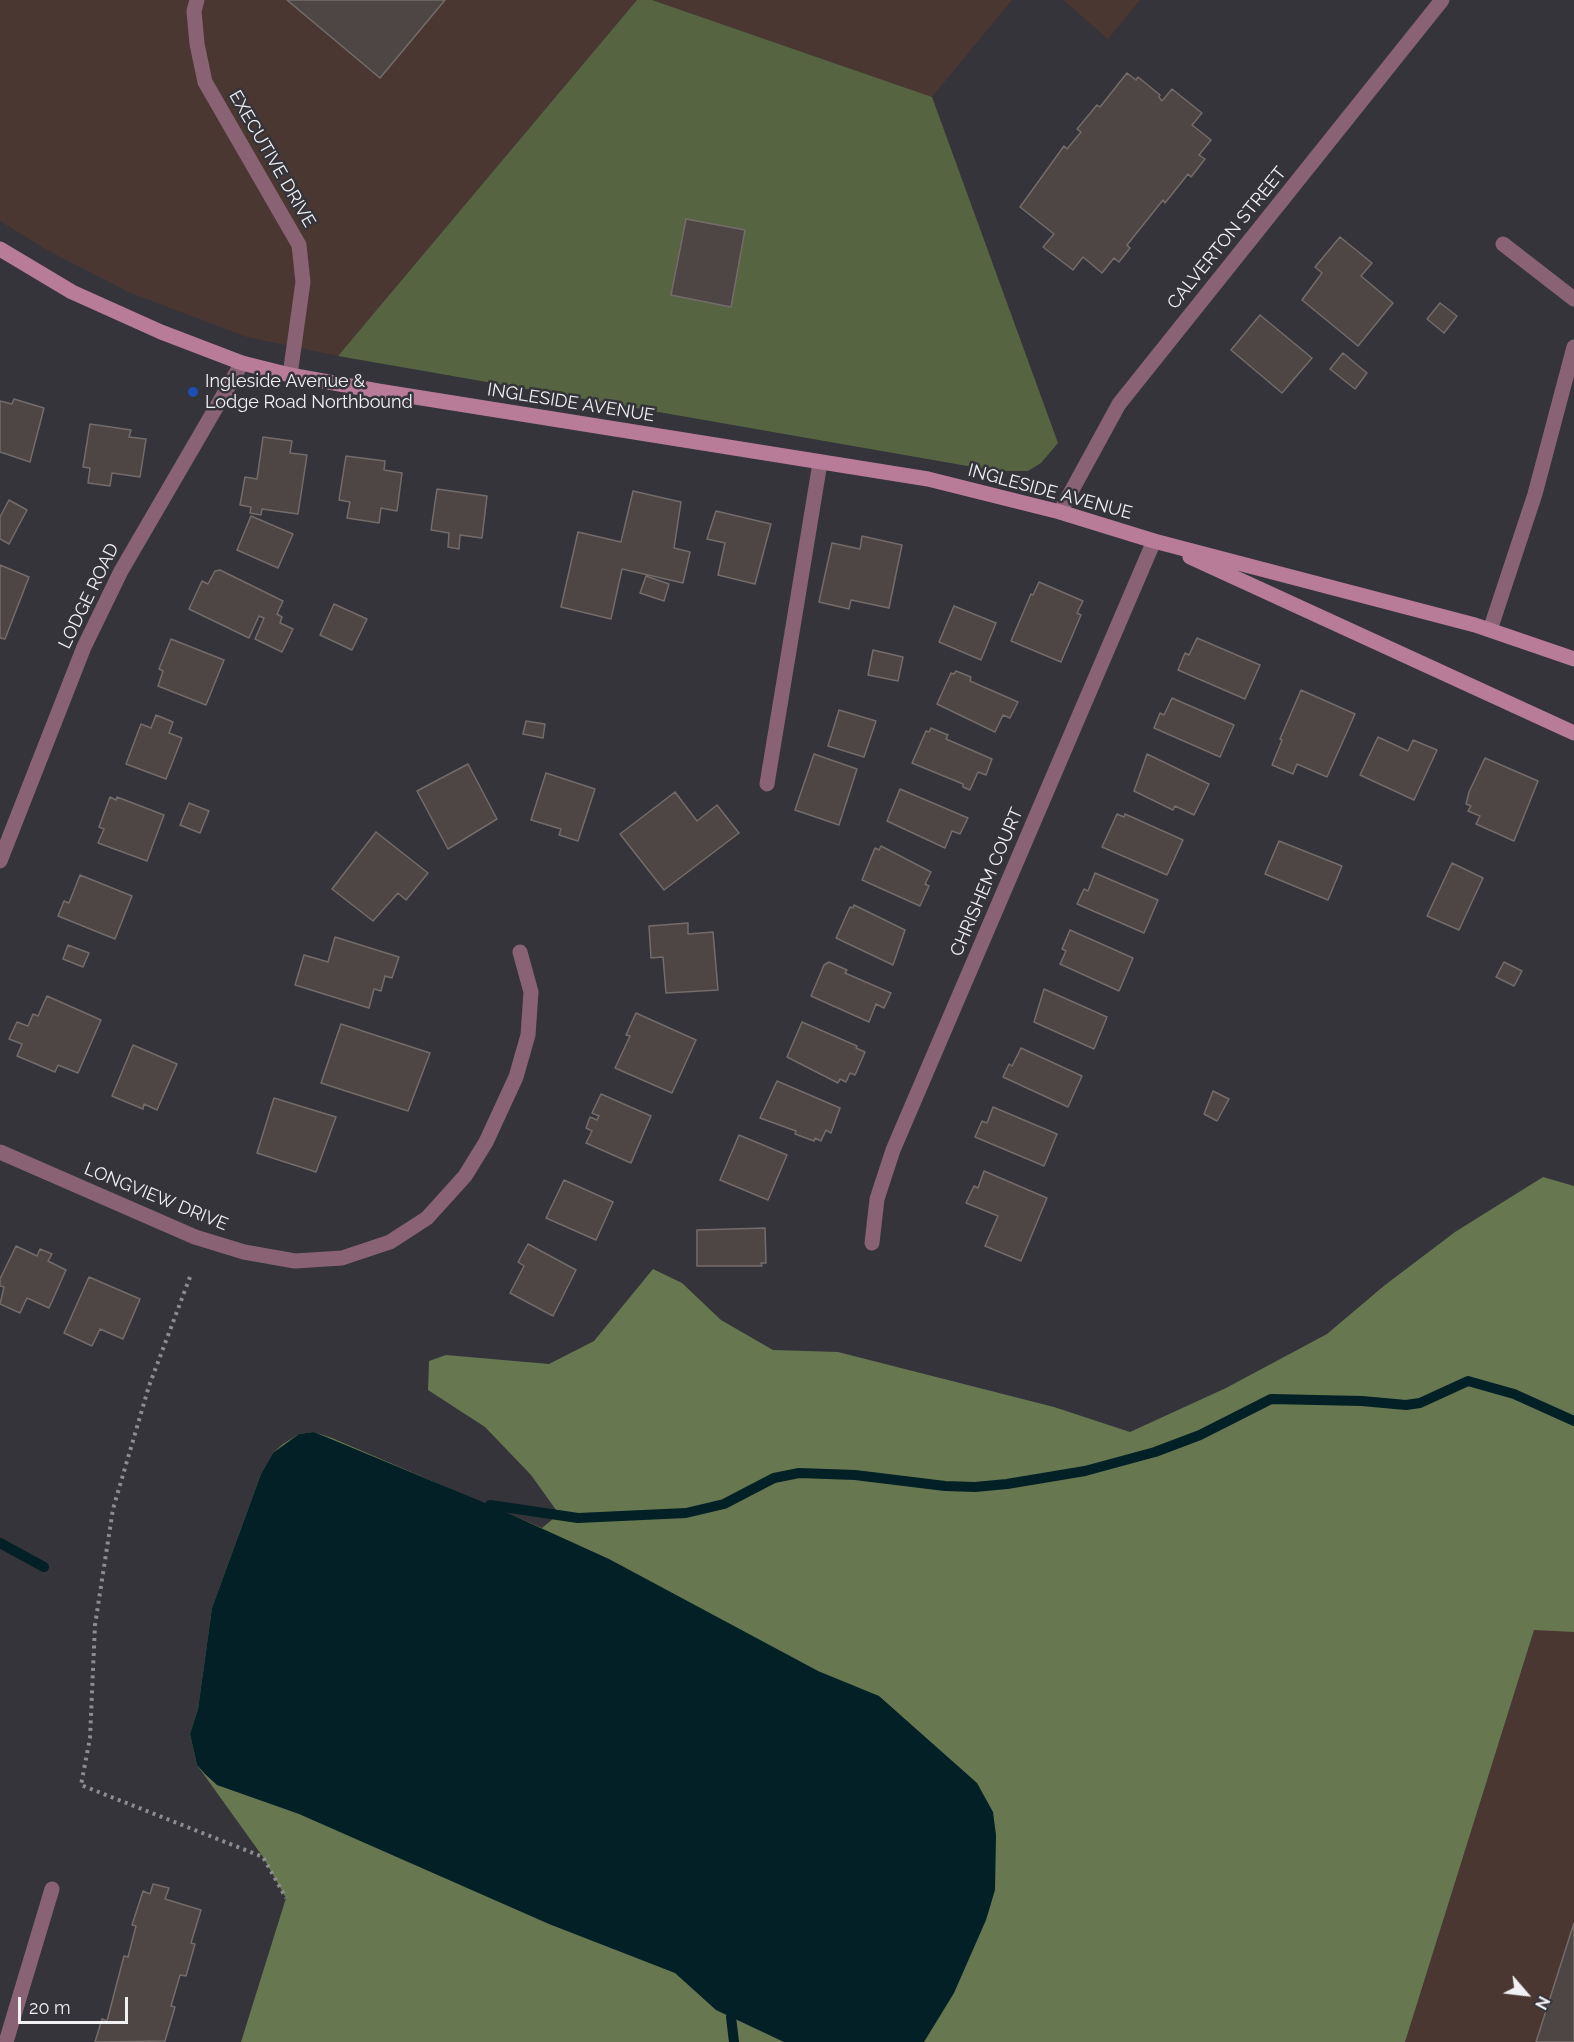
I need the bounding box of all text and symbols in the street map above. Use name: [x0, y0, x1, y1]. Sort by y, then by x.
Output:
street label: EXECUTIVE DRIVE: [224, 87, 320, 231]
street label: CALVERTON STREET: [1163, 162, 1291, 314]
place label: Ingleside Avenue & Lodge Road Northbound: [205, 371, 413, 413]
street label: INGLESIDE AVENUE: [486, 379, 656, 427]
marker: Ingleside Avenue & Lodge Road Northbound: [186, 385, 200, 399]
street label: INGLESIDE AVENUE: [965, 460, 1135, 524]
street label: LODGE ROAD: [54, 540, 124, 652]
street label: CHRISHEM COURT: [946, 804, 1028, 960]
street label: LONGVIEW DRIVE: [81, 1158, 231, 1236]
north arrow: [1496, 1964, 1556, 2024]
scale bar: [21, 1985, 130, 2023]
text: N: [1531, 1993, 1554, 2013]
text: 20 m: [29, 1997, 71, 2018]

